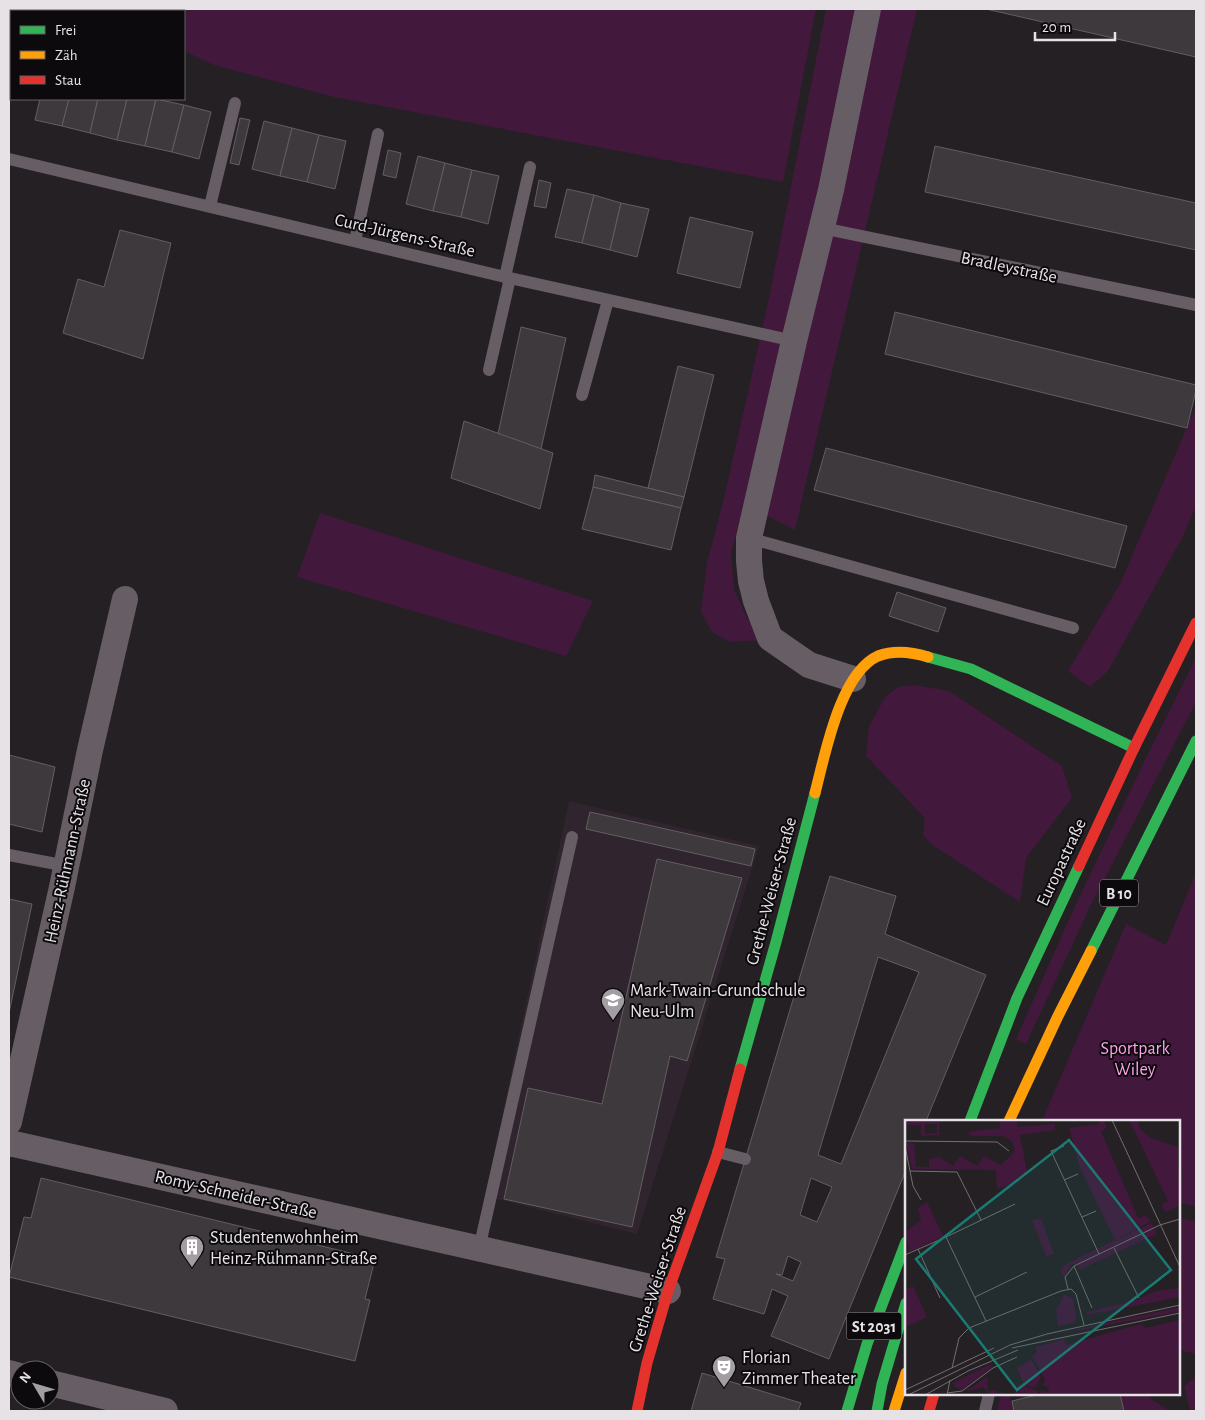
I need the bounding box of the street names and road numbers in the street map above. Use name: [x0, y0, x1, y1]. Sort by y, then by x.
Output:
street label: Curd-Jürgens-Straße: [333, 211, 477, 261]
street label: Bradleystraße: [959, 249, 1058, 287]
street label: Heinz-Rühmann-Straße: [42, 778, 94, 945]
street label: Grethe-Weiser-Straße: [744, 815, 800, 967]
street label: Europastraße: [1034, 816, 1090, 909]
road number: B 10: [1100, 880, 1138, 906]
street label: Romy-Schneider-Straße: [153, 1168, 319, 1222]
street label: Grethe-Weiser-Straße: [626, 1204, 690, 1354]
road number: St 2031: [846, 1312, 902, 1340]

